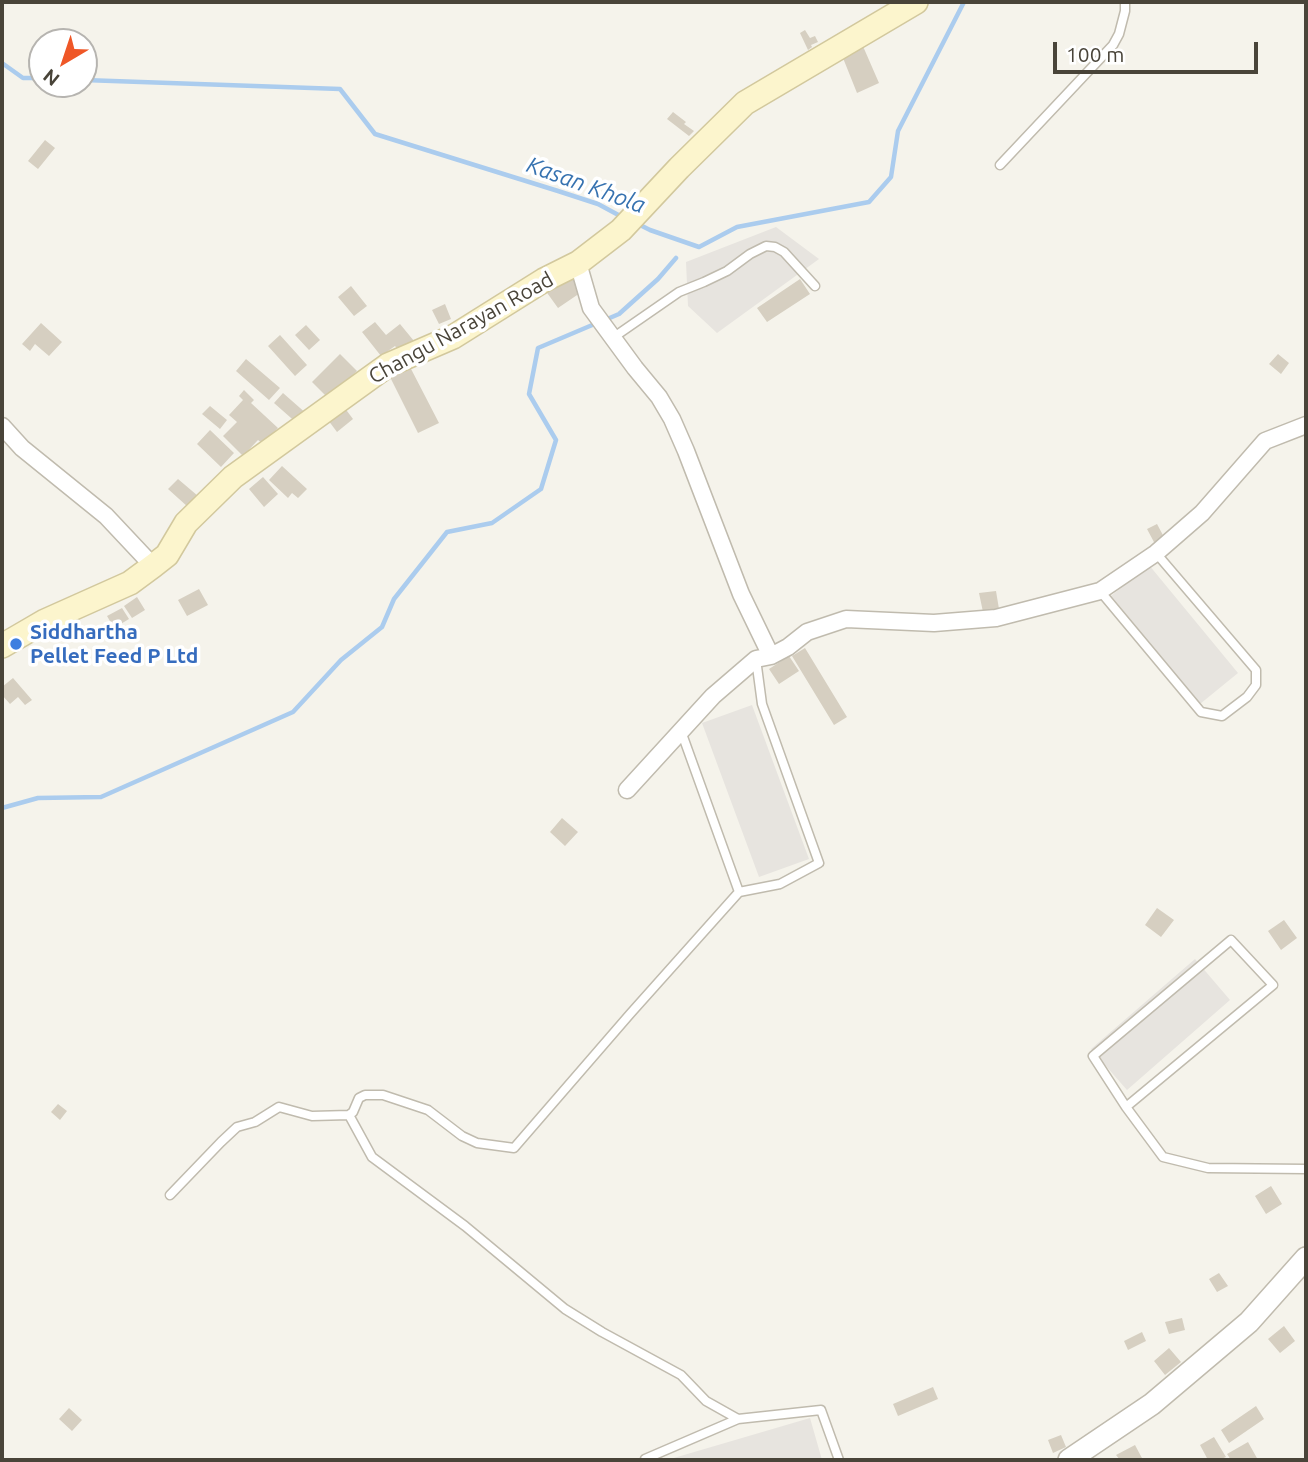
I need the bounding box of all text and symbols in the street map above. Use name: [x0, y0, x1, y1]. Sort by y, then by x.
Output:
north arrow: [28, 28, 98, 98]
scale bar: [1056, 28, 1261, 72]
text: 100 m: [1066, 42, 1124, 66]
text: N: [39, 65, 63, 91]
water label: Kasan Khola: [523, 151, 649, 219]
street label: Changu Narayan Road: [364, 267, 558, 389]
place label: Siddhartha Pellet Feed P Ltd: [30, 619, 198, 669]
marker: Siddhartha Pellet Feed P Ltd: [8, 636, 24, 652]

